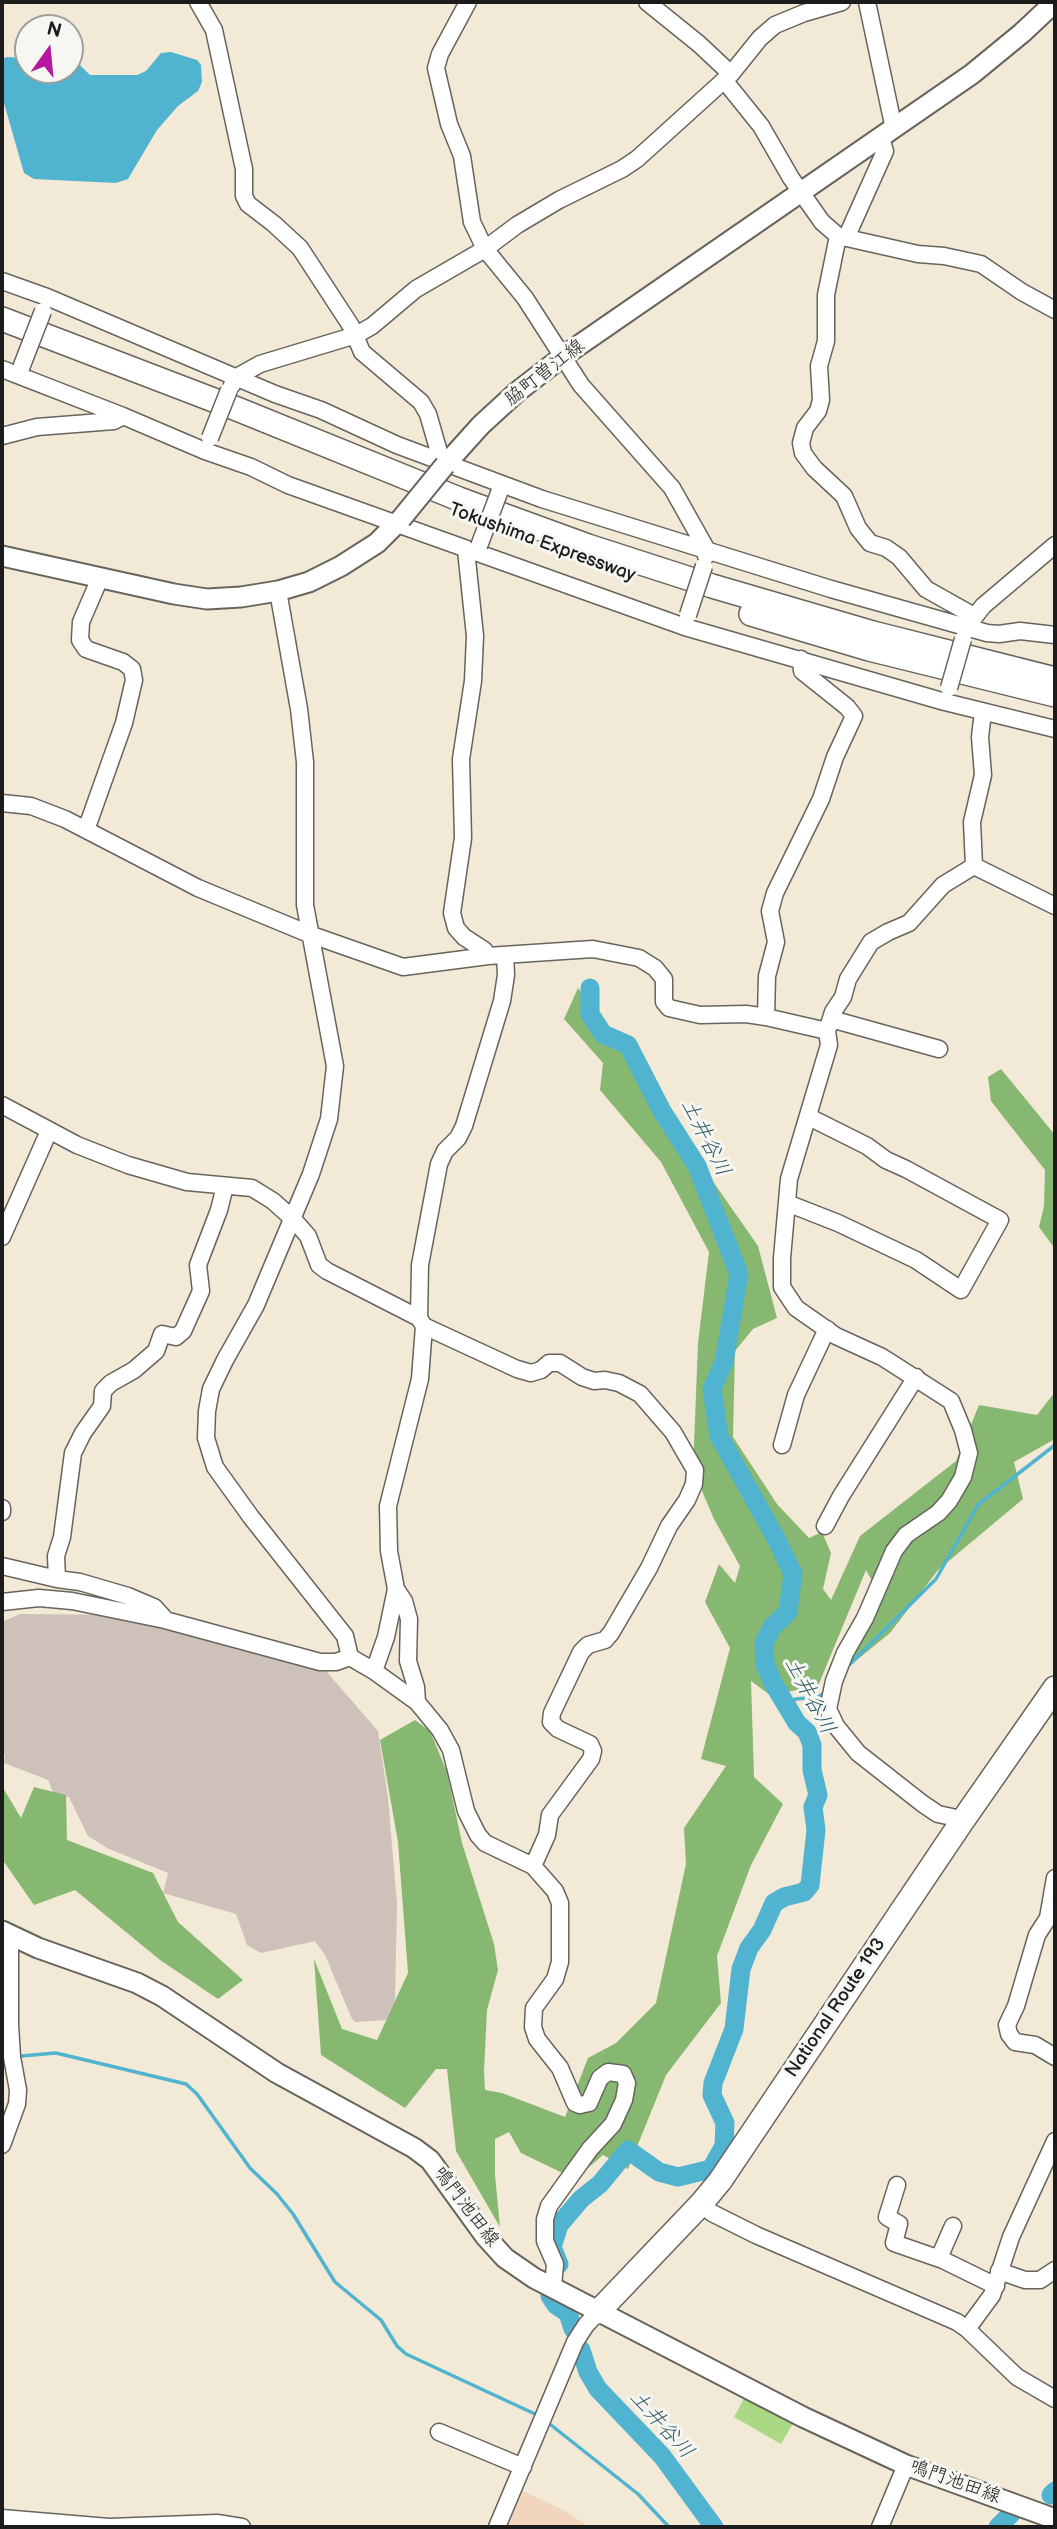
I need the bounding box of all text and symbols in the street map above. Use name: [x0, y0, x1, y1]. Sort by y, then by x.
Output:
north arrow: [14, 14, 84, 84]
text: N: [44, 17, 64, 43]
street label: 脇町曽江線: [501, 335, 589, 411]
street label: Tokushima Expressway: [446, 499, 638, 587]
water label: 土井谷川: [675, 1095, 735, 1181]
water label: 土井谷川: [778, 1653, 840, 1739]
street label: National Route 193: [781, 1934, 891, 2082]
street label: 鳴門池田線: [428, 2162, 504, 2252]
water label: 土井谷川: [624, 2385, 698, 2465]
street label: 鳴門池田線: [906, 2455, 1004, 2509]

